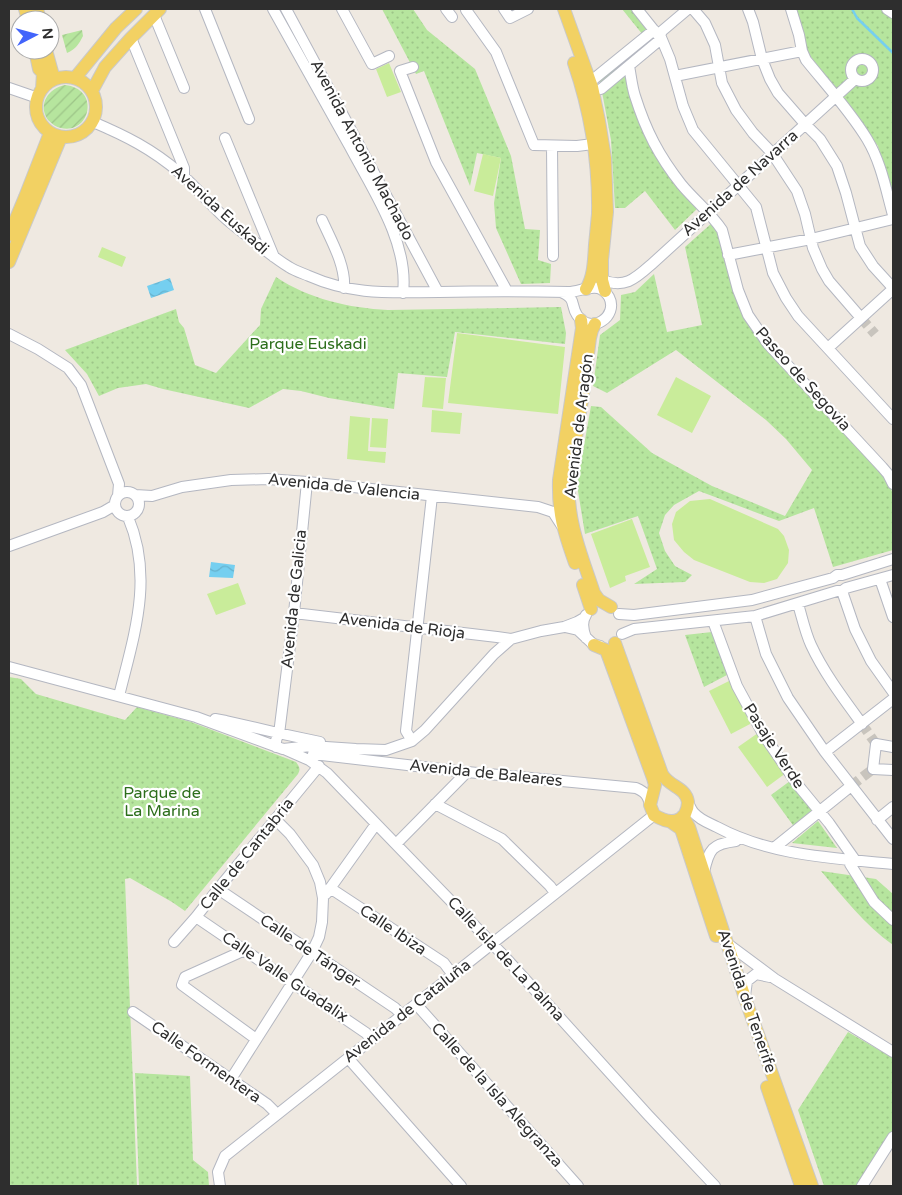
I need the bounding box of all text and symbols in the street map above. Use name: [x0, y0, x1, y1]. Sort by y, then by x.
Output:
north arrow: [10, 10, 60, 60]
text: N: [38, 27, 56, 40]
street label: Avenida Antonio Machado: [306, 56, 418, 244]
street label: Avenida de Navarra: [678, 126, 802, 240]
street label: Avenida Euskadi: [167, 161, 273, 259]
street label: Paseo de Segovia: [751, 323, 855, 435]
park label: Parque Euskadi: [249, 334, 367, 354]
street label: Avenida de Aragón: [560, 353, 598, 499]
street label: Avenida de Valencia: [267, 469, 421, 505]
street label: Avenida de Galicia: [277, 529, 311, 669]
street label: Avenida de Rioja: [338, 608, 466, 644]
street label: Pasaje Verde: [739, 700, 809, 792]
street label: Avenida de Baleares: [408, 755, 564, 791]
park label: Parque de La Marina: [123, 783, 201, 821]
street label: Calle de Cantabria: [196, 794, 298, 914]
street label: Calle Isla de La Palma: [443, 893, 569, 1025]
street label: Calle Ibiza: [356, 900, 430, 960]
street label: Calle de Tánger: [256, 910, 365, 993]
street label: Calle Valle Guadalix: [218, 927, 352, 1027]
street label: Avenida de Tenerife: [713, 927, 781, 1075]
street label: Avenida de Cataluña: [339, 955, 475, 1067]
street label: Calle Formentera: [147, 1017, 265, 1107]
street label: Calle de la Isla Alegranza: [427, 1019, 567, 1171]

